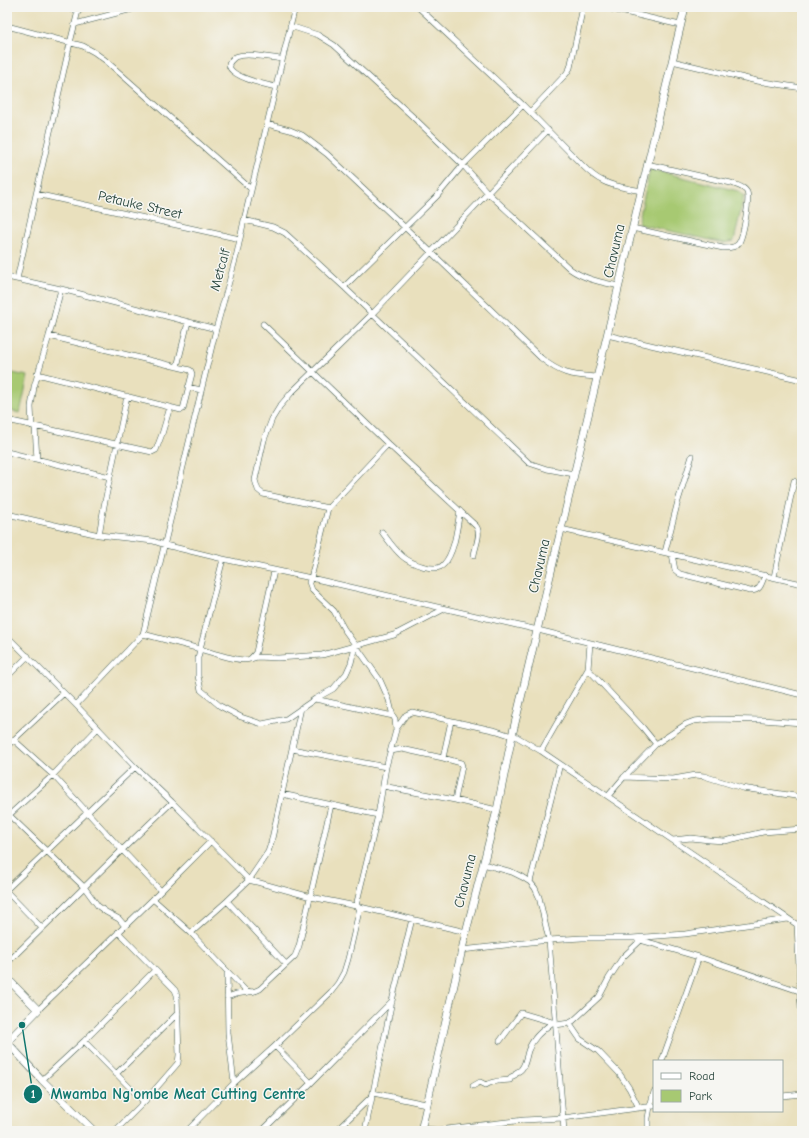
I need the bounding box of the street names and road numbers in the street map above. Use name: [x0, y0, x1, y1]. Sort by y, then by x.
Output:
street label: Petauke Street: [96, 187, 185, 223]
street label: Chavuma: [600, 222, 628, 280]
street label: Metcalf: [206, 246, 234, 293]
street label: Chavuma: [525, 537, 553, 595]
street label: Chavuma: [450, 852, 480, 910]

